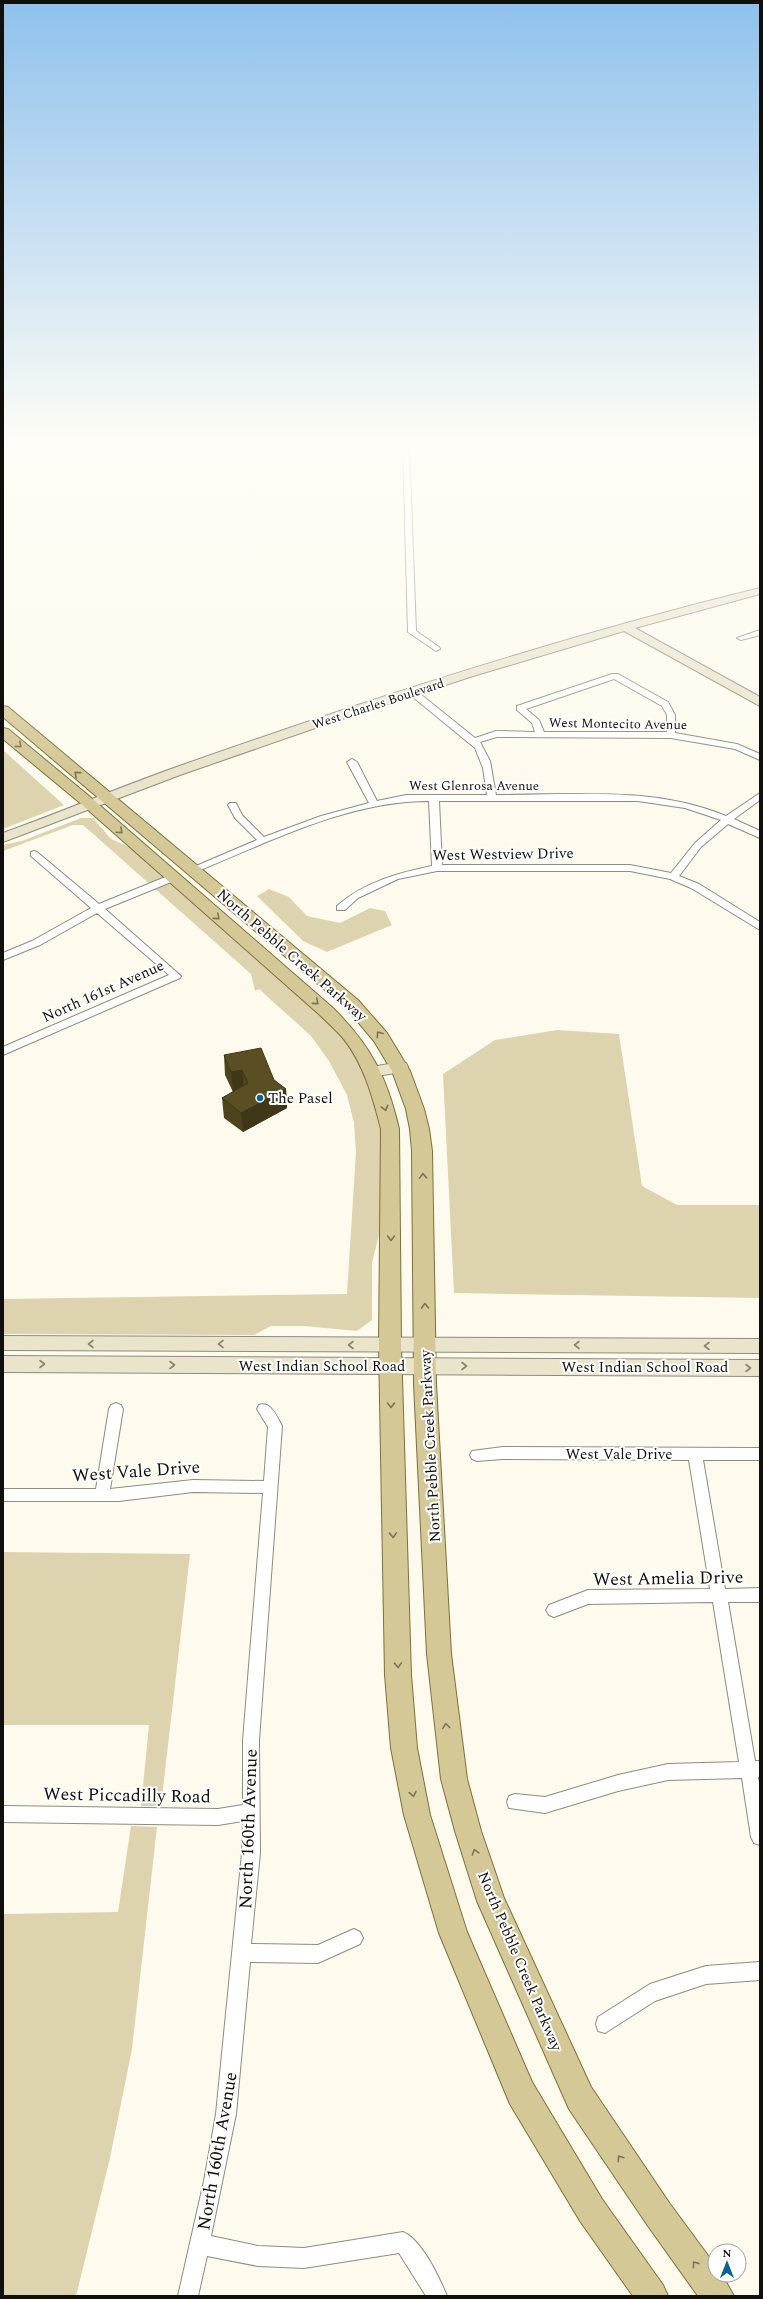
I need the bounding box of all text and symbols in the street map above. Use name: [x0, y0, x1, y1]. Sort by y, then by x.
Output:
street label: West Charles Boulevard: [310, 673, 447, 735]
street label: West Montecito Avenue: [549, 713, 687, 735]
one-way arrow: [14, 741, 21, 748]
one-way arrow: [74, 771, 81, 778]
street label: West Glenrosa Avenue: [409, 776, 539, 796]
one-way arrow: [115, 826, 122, 833]
street label: West Westview Drive: [432, 842, 574, 867]
street label: North Pebble Creek Parkway: [211, 883, 373, 1028]
one-way arrow: [213, 912, 220, 919]
street label: North 161st Avenue: [39, 954, 168, 1029]
one-way arrow: [311, 997, 318, 1004]
one-way arrow: [376, 1031, 383, 1038]
place label: The Pasel: [268, 1087, 333, 1110]
marker: The Pasel: [255, 1093, 265, 1103]
one-way arrow: [381, 1105, 389, 1112]
one-way arrow: [419, 1173, 427, 1179]
one-way arrow: [387, 1235, 395, 1241]
one-way arrow: [421, 1303, 429, 1309]
one-way arrow: [88, 1339, 94, 1348]
one-way arrow: [218, 1340, 224, 1348]
one-way arrow: [348, 1341, 354, 1349]
one-way arrow: [574, 1341, 580, 1349]
one-way arrow: [704, 1342, 710, 1350]
street label: North Pebble Creek Parkway: [414, 1348, 447, 1543]
street label: West Indian School Road: [239, 1355, 405, 1378]
street label: West Indian School Road: [562, 1356, 728, 1379]
one-way arrow: [39, 1360, 45, 1368]
one-way arrow: [169, 1361, 175, 1369]
one-way arrow: [461, 1362, 467, 1370]
one-way arrow: [745, 1364, 751, 1372]
one-way arrow: [387, 1402, 395, 1408]
street label: West Vale Drive: [566, 1443, 672, 1466]
street label: West Vale Drive: [71, 1454, 201, 1489]
one-way arrow: [389, 1532, 398, 1538]
street label: West Amelia Drive: [593, 1564, 743, 1593]
one-way arrow: [393, 1662, 402, 1668]
one-way arrow: [442, 1723, 451, 1729]
street label: North 160th Avenue: [232, 1748, 265, 1910]
street label: West Piccadilly Road: [43, 1781, 211, 1810]
one-way arrow: [408, 1791, 417, 1797]
one-way arrow: [471, 1849, 479, 1856]
street label: North Pebble Creek Parkway: [471, 1868, 568, 2055]
street label: North 160th Avenue: [190, 2070, 245, 2232]
one-way arrow: [618, 2155, 625, 2162]
north arrow: [707, 2243, 747, 2283]
text: N: [723, 2245, 732, 2262]
one-way arrow: [693, 2262, 700, 2269]

